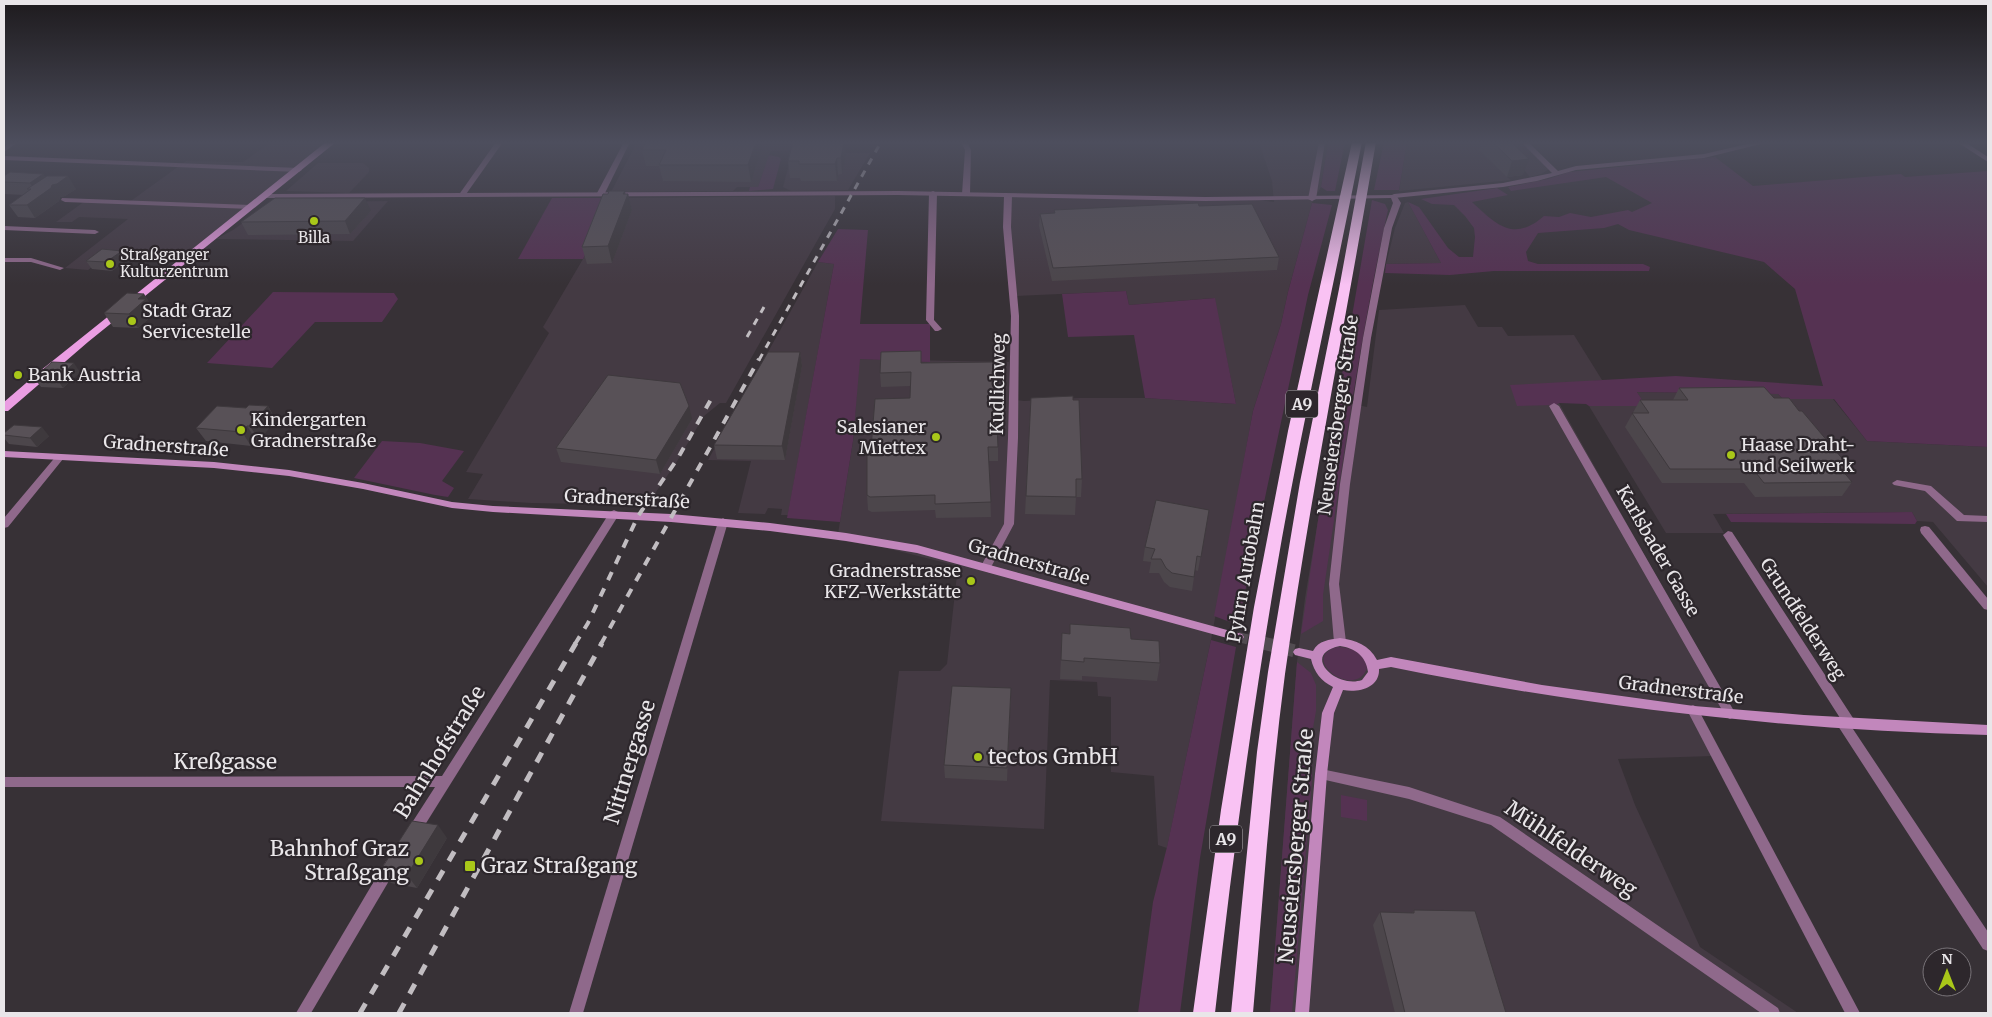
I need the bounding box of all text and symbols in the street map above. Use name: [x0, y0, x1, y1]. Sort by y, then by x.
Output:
marker: Billa: [308, 215, 320, 227]
place label: Billa: [298, 228, 330, 247]
place label: Straßganger Kulturzentrum: [120, 245, 229, 281]
marker: Straßganger Kulturzentrum: [104, 258, 116, 270]
place label: Stadt Graz Servicestelle: [142, 299, 251, 343]
street label: Neuseiersberger Straße: [1312, 313, 1363, 516]
marker: Stadt Graz Servicestelle: [126, 315, 138, 327]
street label: Kudlichweg: [985, 333, 1010, 435]
place label: Bank Austria: [28, 363, 141, 386]
marker: Bank Austria: [12, 369, 24, 381]
road number: A9: [1286, 390, 1318, 418]
place label: Kindergarten Gradnerstraße: [251, 408, 376, 452]
place label: Salesianer Miettex: [837, 415, 926, 459]
marker: Kindergarten Gradnerstraße: [235, 424, 247, 436]
street label: Gradnerstraße: [103, 430, 229, 461]
marker: Salesianer Miettex: [930, 431, 942, 443]
place label: Haase Draht- und Seilwerk: [1741, 433, 1855, 477]
marker: Haase Draht- und Seilwerk: [1725, 449, 1737, 461]
street label: Karlsbader Gasse: [1612, 481, 1705, 620]
street label: Gradnerstraße: [564, 484, 690, 513]
street label: Pyhrn Autobahn: [1222, 499, 1269, 644]
street label: Gradnerstraße: [966, 533, 1093, 590]
street label: Grundfelderweg: [1755, 553, 1851, 684]
place label: Gradnerstrasse KFZ-Werkstätte: [824, 559, 961, 603]
marker: Gradnerstrasse KFZ-Werkstätte: [965, 575, 977, 587]
street label: Gradnerstraße: [1617, 670, 1745, 709]
street label: Bahnhofstraße: [388, 680, 491, 823]
street label: Nittnergasse: [598, 696, 661, 827]
street label: Neuseiersberger Straße: [1272, 727, 1319, 964]
place label: tectos GmbH: [988, 743, 1118, 770]
street label: Kreßgasse: [173, 748, 277, 775]
marker: tectos GmbH: [972, 751, 984, 763]
street label: Mühlfelderweg: [1500, 794, 1643, 903]
road number: A9: [1210, 826, 1242, 852]
place label: Bahnhof Graz Straßgang: [270, 835, 409, 886]
place label: Graz Straßgang: [481, 852, 638, 879]
marker: Bahnhof Graz Straßgang: [413, 855, 425, 867]
marker: Graz Straßgang: [463, 859, 477, 873]
north arrow: [1922, 947, 1972, 997]
text: N: [1941, 950, 1953, 968]

